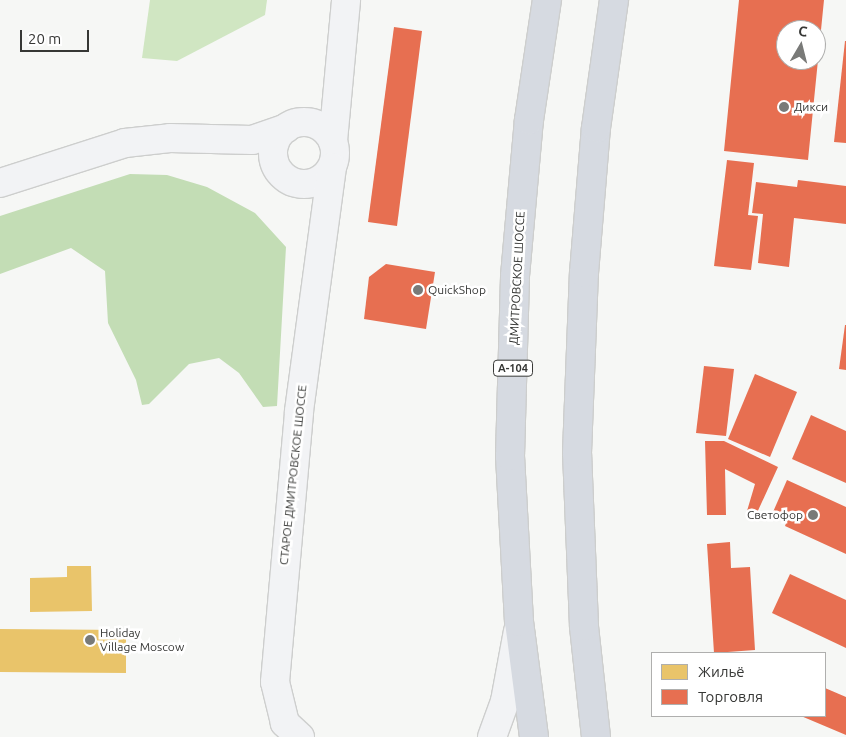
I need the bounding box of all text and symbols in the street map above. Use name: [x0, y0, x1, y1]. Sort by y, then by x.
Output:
scale bar: [22, 20, 91, 52]
north arrow: [776, 20, 826, 70]
text: С: [797, 23, 808, 40]
text: 20 m: [28, 30, 61, 47]
place label: Дикси: [794, 100, 828, 114]
marker: Дикси: [778, 101, 790, 113]
street label: ДМИТРОВСКОЕ ШОССЕ: [506, 211, 528, 345]
place label: QuickShop: [428, 283, 486, 297]
marker: QuickShop: [412, 284, 424, 296]
road number: А-104: [493, 359, 533, 376]
street label: СТАРОЕ ДМИТРОВСКОЕ ШОССЕ: [276, 384, 310, 566]
place label: Светофор: [747, 508, 803, 522]
marker: Светофор: [807, 509, 819, 521]
place label: Holiday Village Moscow: [100, 626, 184, 654]
marker: Holiday Village Moscow: [84, 634, 96, 646]
legend: [651, 652, 826, 717]
text: Жильё: [698, 663, 745, 680]
text: Торговля: [698, 688, 763, 705]

